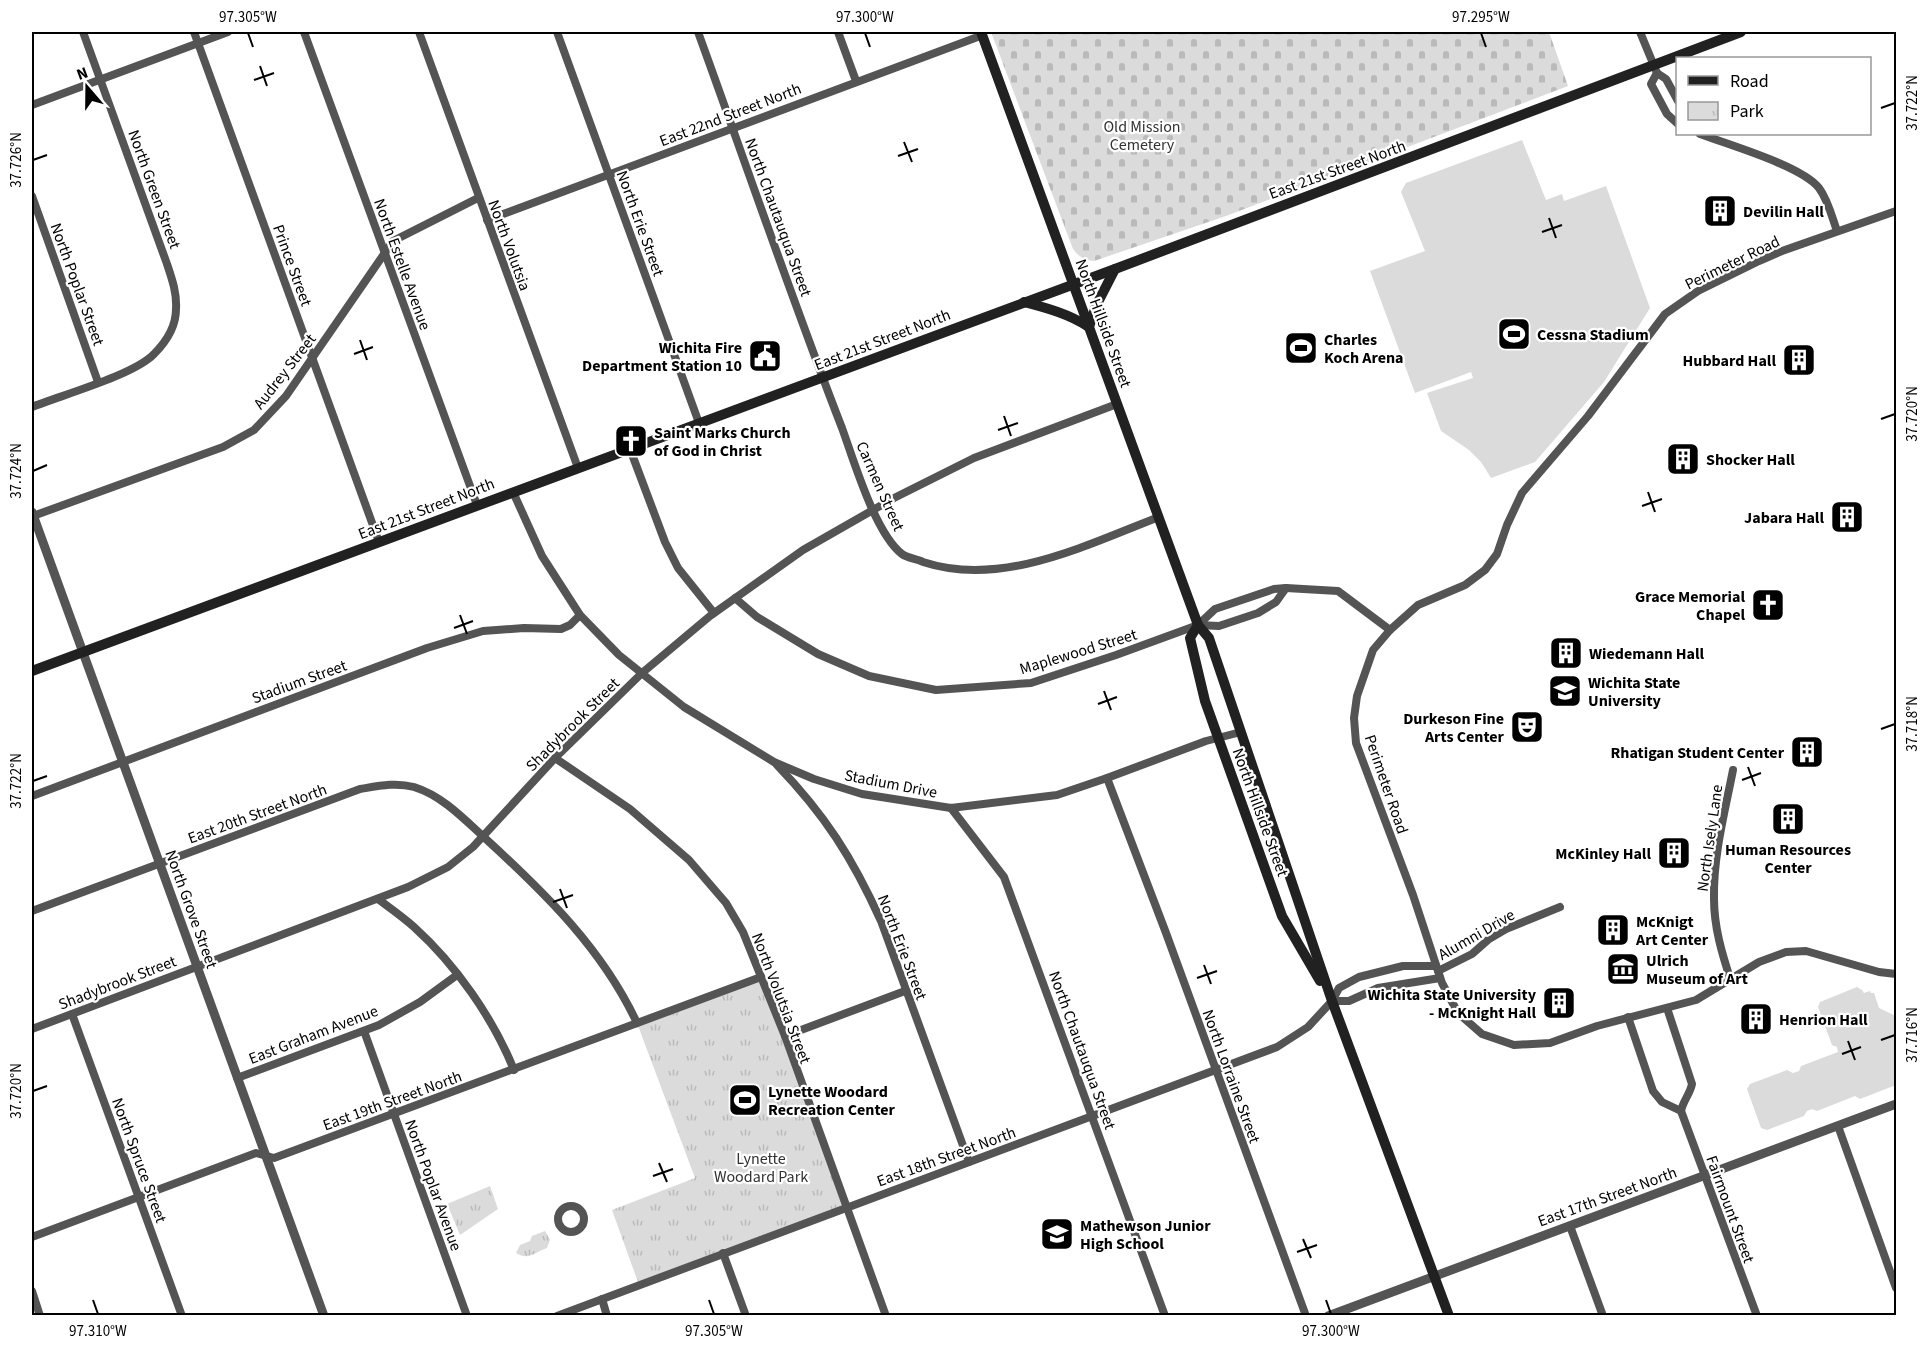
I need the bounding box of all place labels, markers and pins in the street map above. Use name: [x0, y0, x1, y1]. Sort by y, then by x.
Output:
building icon: Devilin Hall: [1702, 193, 1738, 229]
place label: Devilin Hall: [1743, 201, 1824, 223]
sports icon: Cessna Stadium: [1496, 316, 1532, 352]
place label: Cessna Stadium: [1537, 324, 1649, 346]
place label: Charles Koch Arena: [1324, 329, 1404, 369]
sports icon: Charles Koch Arena: [1283, 330, 1319, 366]
place label: Wichita Fire Department Station 10: [582, 337, 742, 377]
public building icon: Wichita Fire Department Station 10: [747, 338, 783, 374]
building icon: Hubbard Hall: [1781, 342, 1817, 378]
place label: Hubbard Hall: [1683, 350, 1776, 372]
place label: Saint Marks Church of God in Christ: [654, 422, 791, 462]
church icon: Saint Marks Church of God in Christ: [613, 423, 649, 459]
building icon: Shocker Hall: [1665, 441, 1701, 477]
place label: Shocker Hall: [1706, 449, 1795, 471]
building icon: Jabara Hall: [1829, 499, 1865, 535]
place label: Jabara Hall: [1744, 507, 1824, 529]
place label: Grace Memorial Chapel: [1635, 586, 1745, 626]
church icon: Grace Memorial Chapel: [1750, 587, 1786, 623]
building icon: Wiedemann Hall: [1548, 635, 1584, 671]
place label: Wiedemann Hall: [1589, 643, 1705, 665]
place label: Wichita State University: [1588, 672, 1680, 712]
school or university icon: Wichita State University: [1547, 673, 1583, 709]
place label: Durkeson Fine Arts Center: [1403, 708, 1505, 748]
theatre icon: Durkeson Fine Arts Center: [1509, 709, 1545, 745]
building icon: Rhatigan Student Center: [1789, 734, 1825, 770]
place label: Rhatigan Student Center: [1611, 742, 1785, 764]
building icon: Human Resources Center: [1770, 801, 1806, 837]
building icon: McKinley Hall: [1656, 835, 1692, 871]
place label: Human Resources Center: [1725, 839, 1851, 879]
place label: McKinley Hall: [1555, 843, 1651, 865]
place label: McKnigt Art Center: [1635, 911, 1709, 951]
building icon: McKnigt Art Center: [1595, 912, 1631, 948]
place label: Ulrich Museum of Art: [1646, 950, 1748, 990]
museum icon: Ulrich Museum of Art: [1605, 951, 1641, 987]
place label: Wichita State University - McKnight Hall: [1367, 984, 1537, 1024]
building icon: Wichita State University - McKnight Hall: [1541, 985, 1577, 1021]
building icon: Henrion Hall: [1738, 1001, 1774, 1037]
place label: Henrion Hall: [1779, 1009, 1868, 1031]
place label: Lynette Woodard Recreation Center: [768, 1081, 896, 1121]
sports icon: Lynette Woodard Recreation Center: [727, 1082, 763, 1118]
place label: Mathewson Junior High School: [1080, 1215, 1211, 1255]
school or university icon: Mathewson Junior High School: [1039, 1216, 1075, 1252]

